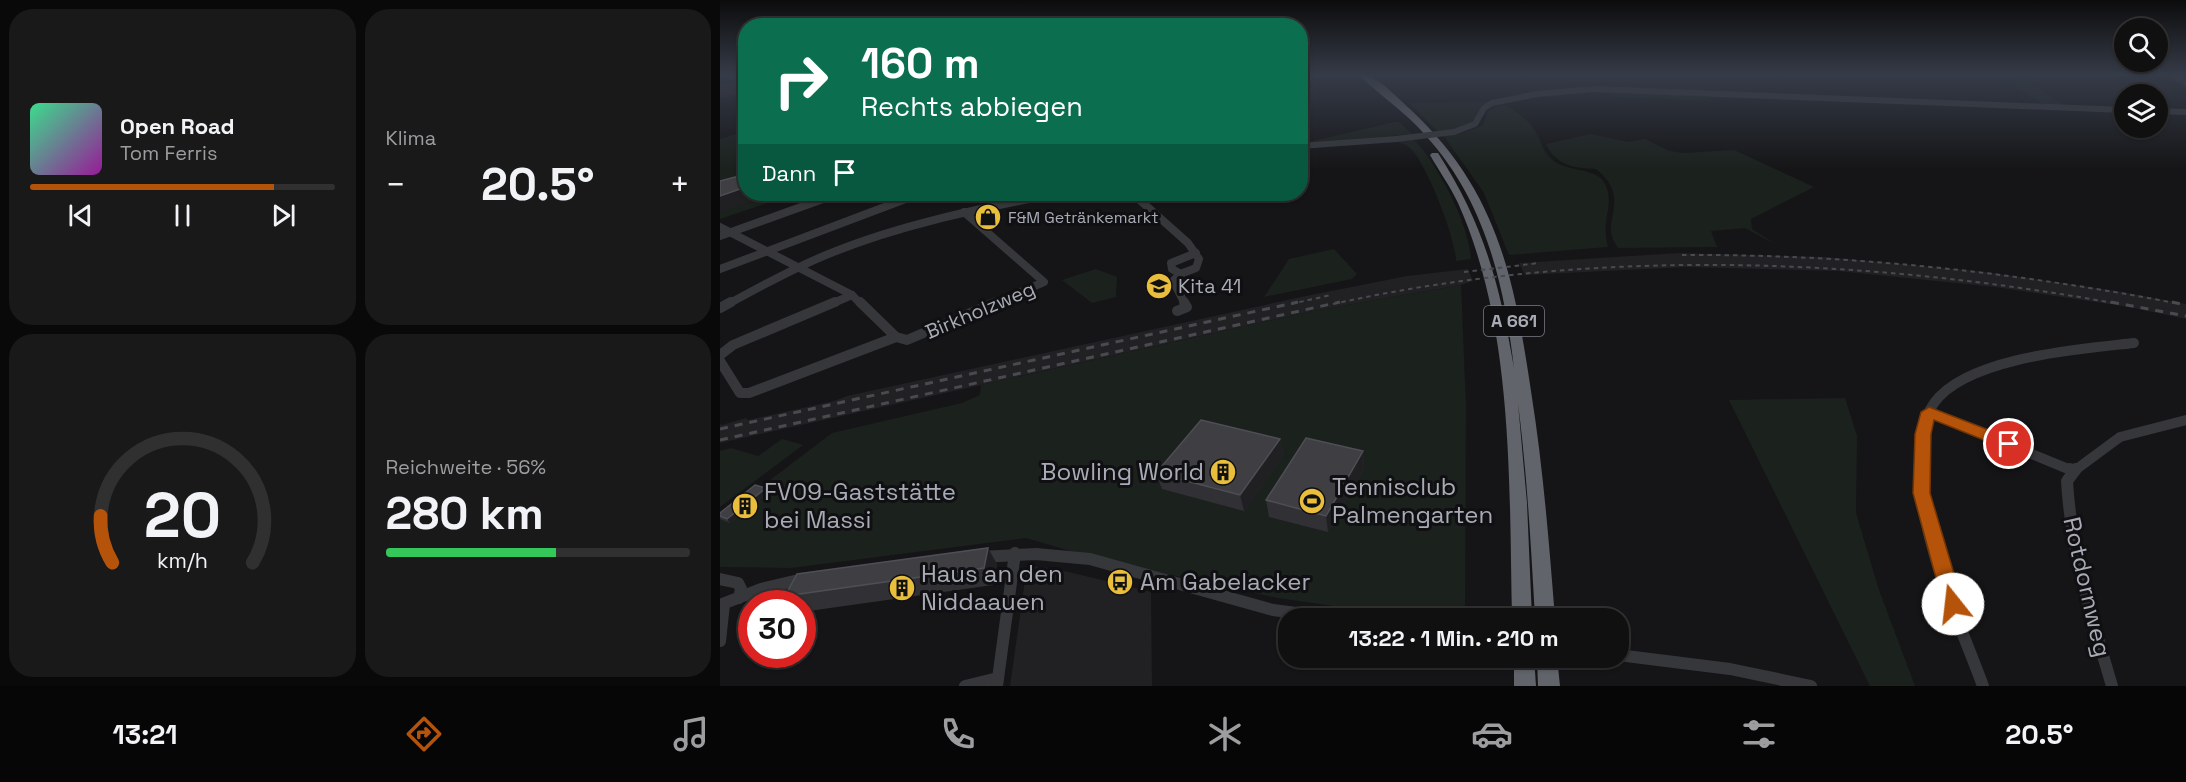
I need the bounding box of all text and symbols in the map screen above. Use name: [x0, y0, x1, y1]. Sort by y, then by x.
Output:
map controls: [2114, 18, 2168, 138]
button: search: [2114, 18, 2168, 72]
text: 160 m: [861, 37, 980, 90]
icon: right: [762, 42, 840, 120]
button: layers: [2114, 84, 2168, 138]
text: Rechts abbiegen: [861, 89, 1083, 124]
text: Open Road: [120, 112, 235, 140]
text: Klima: [386, 125, 436, 151]
text: Tom Ferris: [120, 140, 218, 166]
text: 20.5°: [481, 156, 595, 213]
icon: arrive: [828, 156, 861, 189]
text: Dann: [762, 159, 816, 187]
text: −: [386, 164, 406, 206]
text: +: [670, 164, 690, 206]
icon: previous: [64, 199, 97, 232]
icon: pause: [166, 199, 199, 232]
icon: next: [267, 199, 300, 232]
shop icon: F&M Getränkemarkt: [973, 202, 1003, 232]
place label: F&M Getränkemarkt: [1008, 207, 1159, 228]
school or university icon: Kita 41: [1144, 271, 1174, 301]
place label: Kita 41: [1178, 273, 1241, 299]
street label: Birkholzweg: [921, 275, 1039, 345]
road number: A 661: [1484, 306, 1544, 336]
pin: [1983, 418, 2034, 469]
icon: arrive: [1992, 427, 2025, 460]
text: Reichweite · 56%: [386, 454, 546, 480]
place label: Bowling World: [1041, 456, 1204, 487]
building icon: Bowling World: [1208, 457, 1238, 487]
place label: Tennisclub Palmengarten: [1332, 471, 1493, 530]
text: 20: [143, 476, 221, 555]
place label: FV09-Gaststätte bei Massi: [764, 476, 956, 535]
text: 280 km: [386, 485, 544, 542]
sports icon: Tennisclub Palmengarten: [1297, 486, 1327, 516]
building icon: FV09-Gaststätte bei Massi: [730, 491, 760, 521]
street label: Rotdornweg: [2056, 514, 2119, 660]
text: km/h: [157, 547, 208, 574]
place label: Haus an den Niddaauen: [921, 558, 1063, 617]
place label: Am Gabelacker: [1140, 566, 1310, 597]
bus stop icon: Am Gabelacker: [1105, 567, 1135, 597]
position arrow: [1921, 572, 1985, 636]
building icon: Haus an den Niddaauen: [887, 573, 917, 603]
speed limit sign: 30: [738, 590, 816, 668]
text: 13:22 · 1 Min. · 210 m: [1349, 624, 1558, 652]
icon: directions: [403, 713, 445, 755]
icon: music: [670, 713, 712, 755]
icon: phone: [937, 713, 979, 755]
icon: climate: [1204, 713, 1246, 755]
icon: car: [1471, 713, 1513, 755]
icon: filters: [1738, 713, 1780, 755]
text: 13:21: [113, 717, 177, 752]
text: 20.5°: [2005, 717, 2073, 752]

